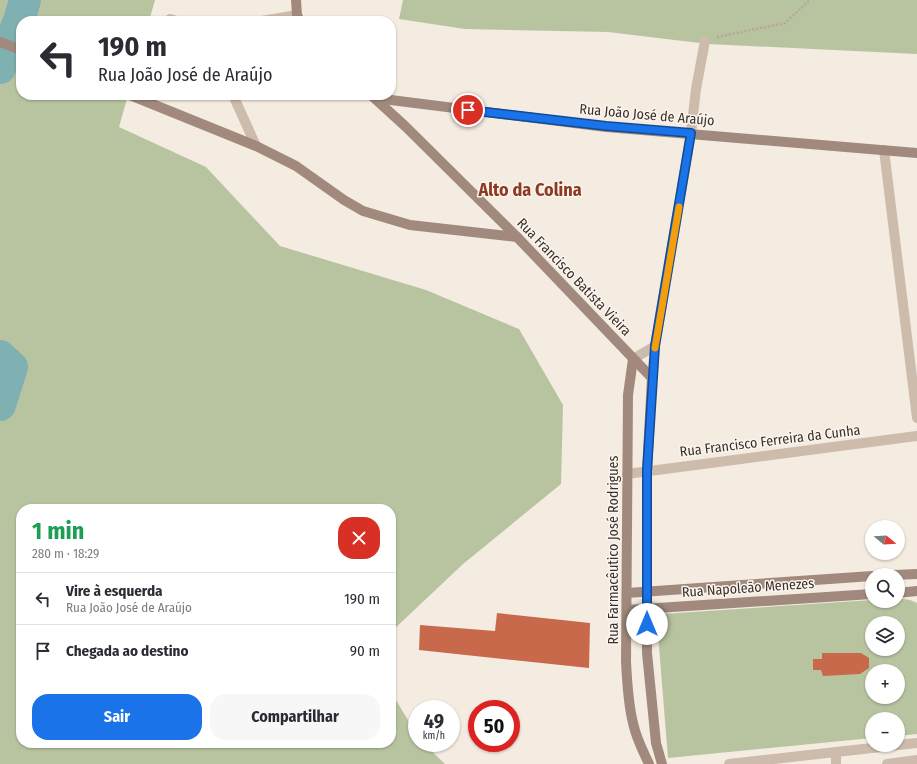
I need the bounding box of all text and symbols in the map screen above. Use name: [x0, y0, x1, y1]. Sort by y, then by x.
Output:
text: 190 m: [98, 30, 167, 63]
icon: left: [32, 32, 84, 84]
text: Rua João José de Araújo: [98, 64, 272, 86]
pin: [451, 93, 485, 127]
icon: arrive: [457, 99, 479, 121]
street label: Rua João José de Araújo: [579, 101, 715, 129]
district label: Alto da Colina: [477, 179, 582, 201]
street label: Rua Francisco Batista Vieira: [513, 215, 635, 339]
street label: Rua Francisco Ferreira da Cunha: [679, 421, 861, 461]
street label: Rua Farmacêutico José Rodrigues: [605, 456, 622, 644]
text: 1 min: [32, 517, 84, 545]
button: close: [338, 517, 380, 559]
north arrow: [865, 520, 905, 560]
map controls: [865, 520, 905, 752]
text: 280 m · 18:29: [32, 546, 99, 561]
button: search: [865, 568, 905, 608]
street label: Rua Napoleão Menezes: [681, 575, 815, 601]
text: Vire à esquerda: [66, 582, 163, 600]
icon: left: [32, 588, 54, 610]
text: 190 m: [344, 590, 380, 608]
text: Rua João José de Araújo: [66, 600, 192, 615]
position arrow: [626, 603, 668, 645]
button: layers: [865, 616, 905, 656]
icon: arrive: [32, 640, 54, 662]
text: Chegada ao destino: [66, 642, 188, 660]
text: 90 m: [350, 642, 380, 660]
button: +: [865, 664, 905, 704]
button: Sair: [32, 694, 202, 740]
button: Compartilhar: [210, 694, 380, 740]
speed limit sign: 50: [468, 700, 520, 752]
text: 49: [424, 709, 444, 733]
button: −: [865, 712, 905, 752]
text: km/h: [423, 730, 445, 742]

